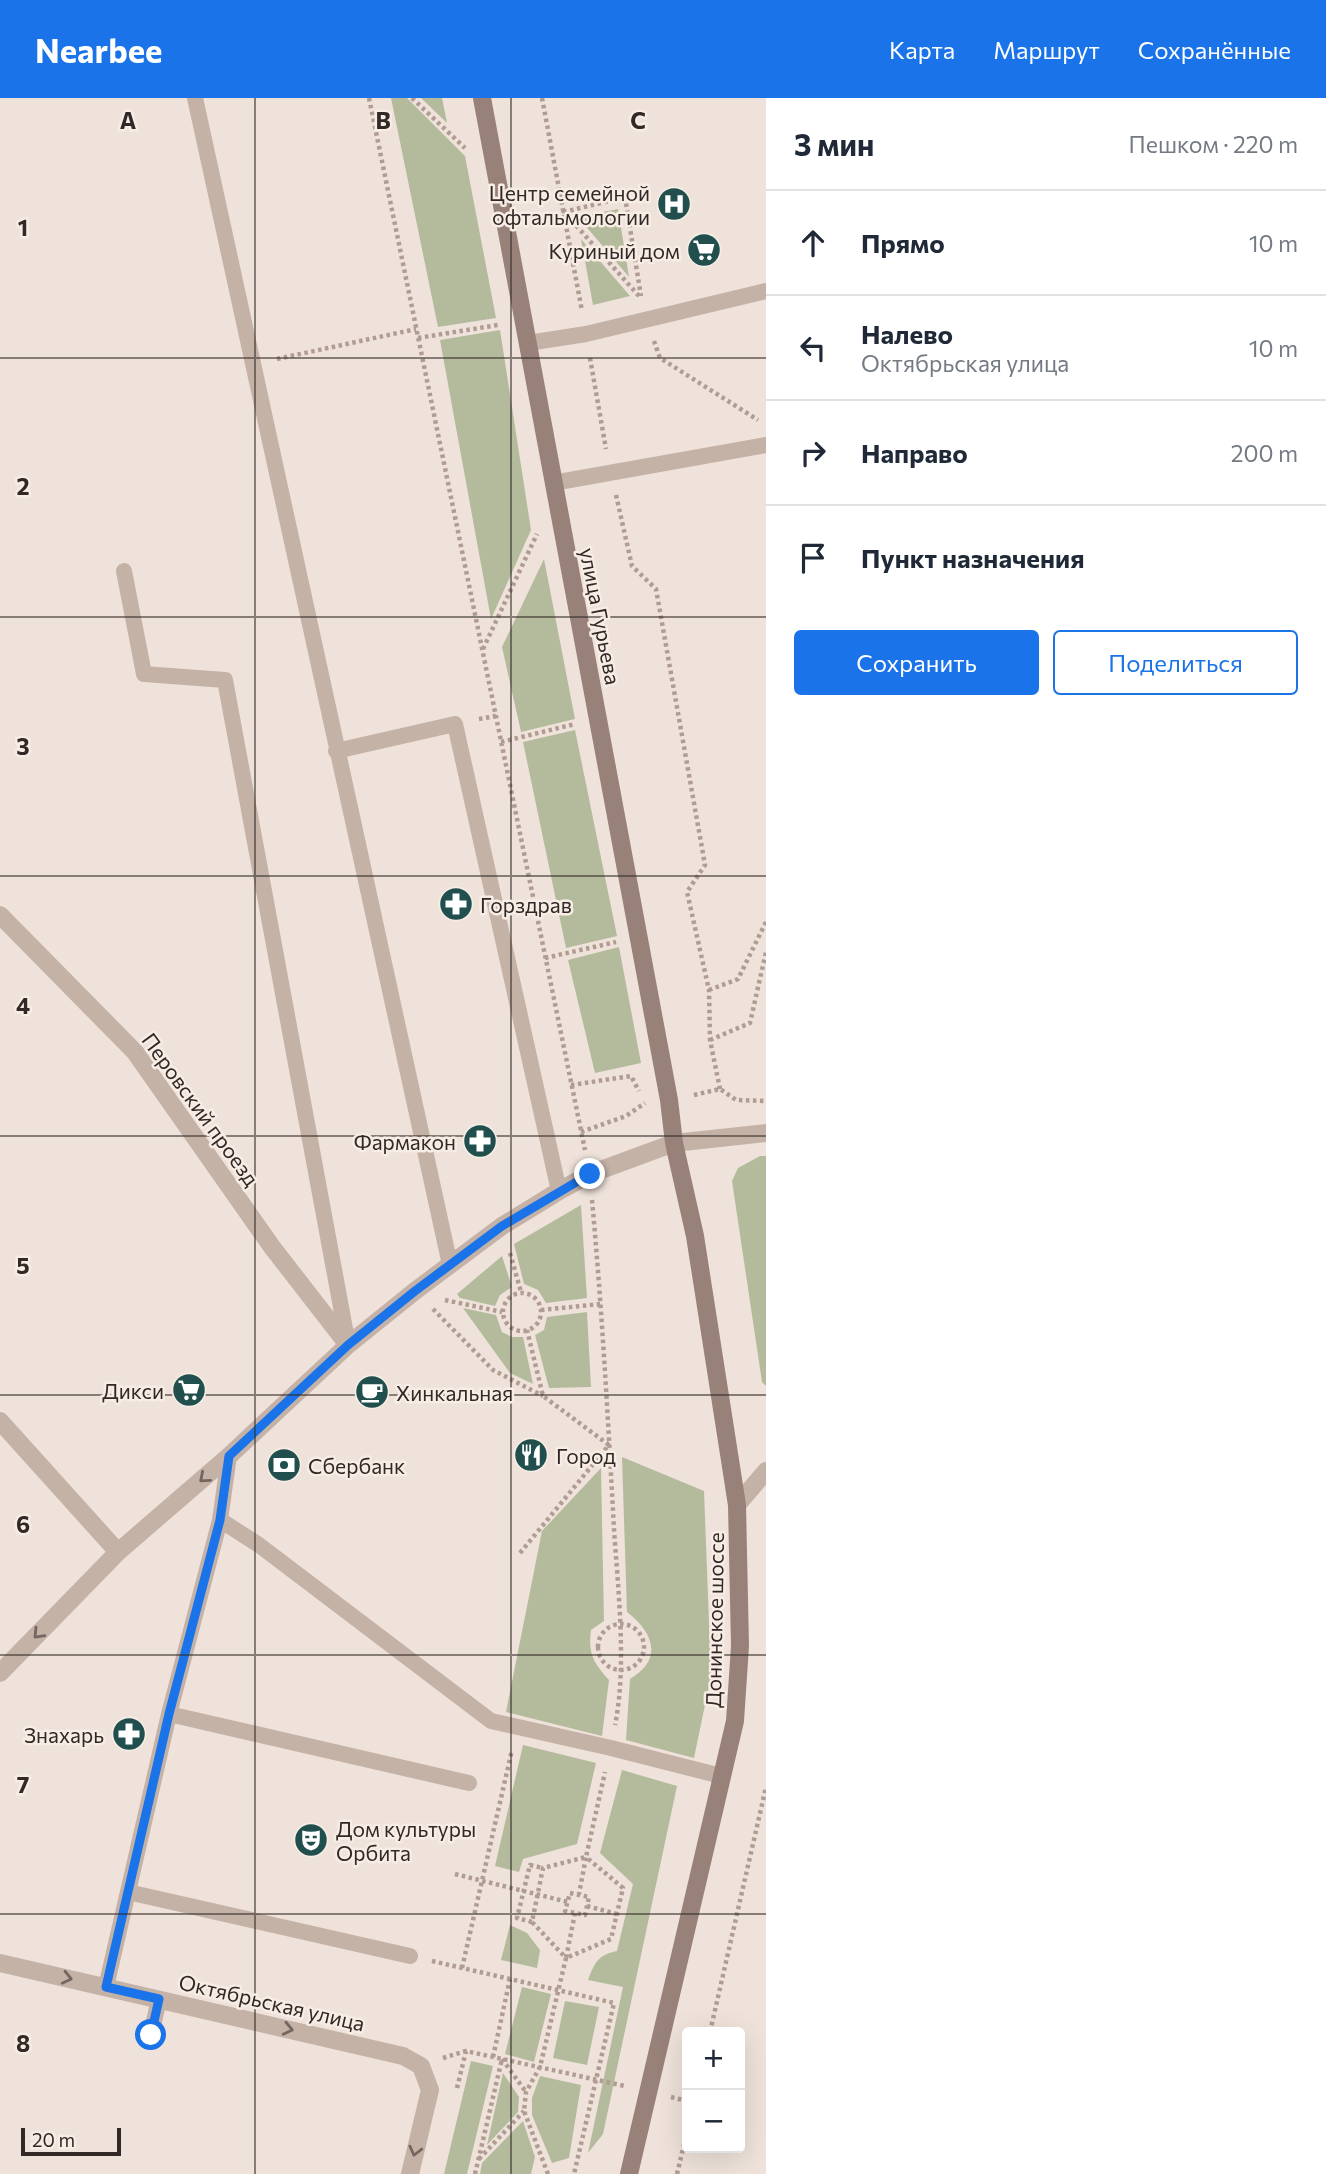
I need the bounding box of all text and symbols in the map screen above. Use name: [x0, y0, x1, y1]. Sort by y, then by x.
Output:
text: Nearbee: [35, 29, 162, 70]
text: Карта: [889, 35, 955, 64]
text: Маршрут: [993, 35, 1100, 64]
text: Сохранённые: [1138, 35, 1291, 64]
text: A: [120, 106, 137, 134]
text: B: [375, 106, 391, 134]
text: C: [630, 106, 646, 134]
text: 3 мин: [794, 125, 874, 162]
text: Пешком · 220 m: [1129, 130, 1298, 158]
place label: Центр семейной офтальмологии: [489, 180, 650, 229]
hospital icon: Центр семейной офтальмологии: [655, 185, 693, 223]
text: 1: [18, 213, 28, 241]
icon: ahead: [794, 224, 832, 262]
text: Прямо: [861, 227, 945, 258]
text: 10 m: [1249, 229, 1298, 257]
supermarket icon: Куриный дом: [685, 231, 723, 269]
place label: Куриный дом: [548, 238, 680, 263]
text: Налево: [861, 318, 953, 349]
icon: left: [794, 329, 832, 367]
text: 10 m: [1249, 334, 1298, 362]
text: Октябрьская улица: [861, 349, 1069, 377]
icon: right: [794, 434, 832, 472]
text: Направо: [861, 437, 968, 468]
text: 200 m: [1231, 439, 1298, 467]
text: 2: [16, 472, 30, 500]
icon: arrive: [794, 539, 832, 577]
text: Пункт назначения: [861, 542, 1085, 573]
street label: улица Гурьева: [575, 545, 627, 687]
button: Сохранить: [794, 630, 1039, 695]
button: Поделиться: [1053, 630, 1298, 695]
text: 3: [16, 732, 30, 760]
pharmacy icon: Горздрав: [437, 885, 475, 923]
place label: Горздрав: [480, 892, 572, 917]
text: 4: [16, 991, 30, 1019]
street label: Перовский проезд: [137, 1028, 265, 1190]
pharmacy icon: Фармакон: [461, 1122, 499, 1160]
place label: Фармакон: [354, 1129, 456, 1154]
route end: [574, 1158, 605, 1189]
text: 5: [16, 1251, 30, 1279]
supermarket icon: Дикси: [170, 1371, 208, 1409]
cafe icon: Хинкальная: [353, 1373, 391, 1411]
place label: Дикси: [102, 1378, 164, 1403]
place label: Хинкальная: [396, 1380, 513, 1405]
restaurant icon: Город: [512, 1436, 550, 1474]
place label: Город: [556, 1443, 616, 1468]
bank icon: Сбербанк: [265, 1446, 303, 1484]
place label: Сбербанк: [308, 1453, 405, 1478]
one-way arrow: [199, 1470, 212, 1482]
text: 6: [16, 1510, 30, 1538]
street label: Донинское шоссе: [700, 1532, 728, 1708]
one-way arrow: [34, 1625, 47, 1638]
pharmacy icon: Знахарь: [110, 1715, 148, 1753]
place label: Знахарь: [24, 1722, 104, 1747]
text: 7: [17, 1770, 29, 1798]
place label: Дом культуры Орбита: [336, 1816, 476, 1865]
theatre icon: Дом культуры Орбита: [292, 1821, 330, 1859]
street label: Октябрьская улица: [177, 1968, 367, 2036]
one-way arrow: [60, 1970, 72, 1984]
route start: [135, 2019, 166, 2050]
one-way arrow: [282, 2021, 294, 2035]
map controls: [682, 2027, 745, 2153]
button: +: [682, 2027, 745, 2090]
text: 8: [16, 2029, 30, 2057]
button: −: [682, 2090, 745, 2153]
scale bar: [21, 2125, 121, 2157]
text: 20 m: [32, 2128, 75, 2151]
one-way arrow: [409, 2145, 423, 2157]

